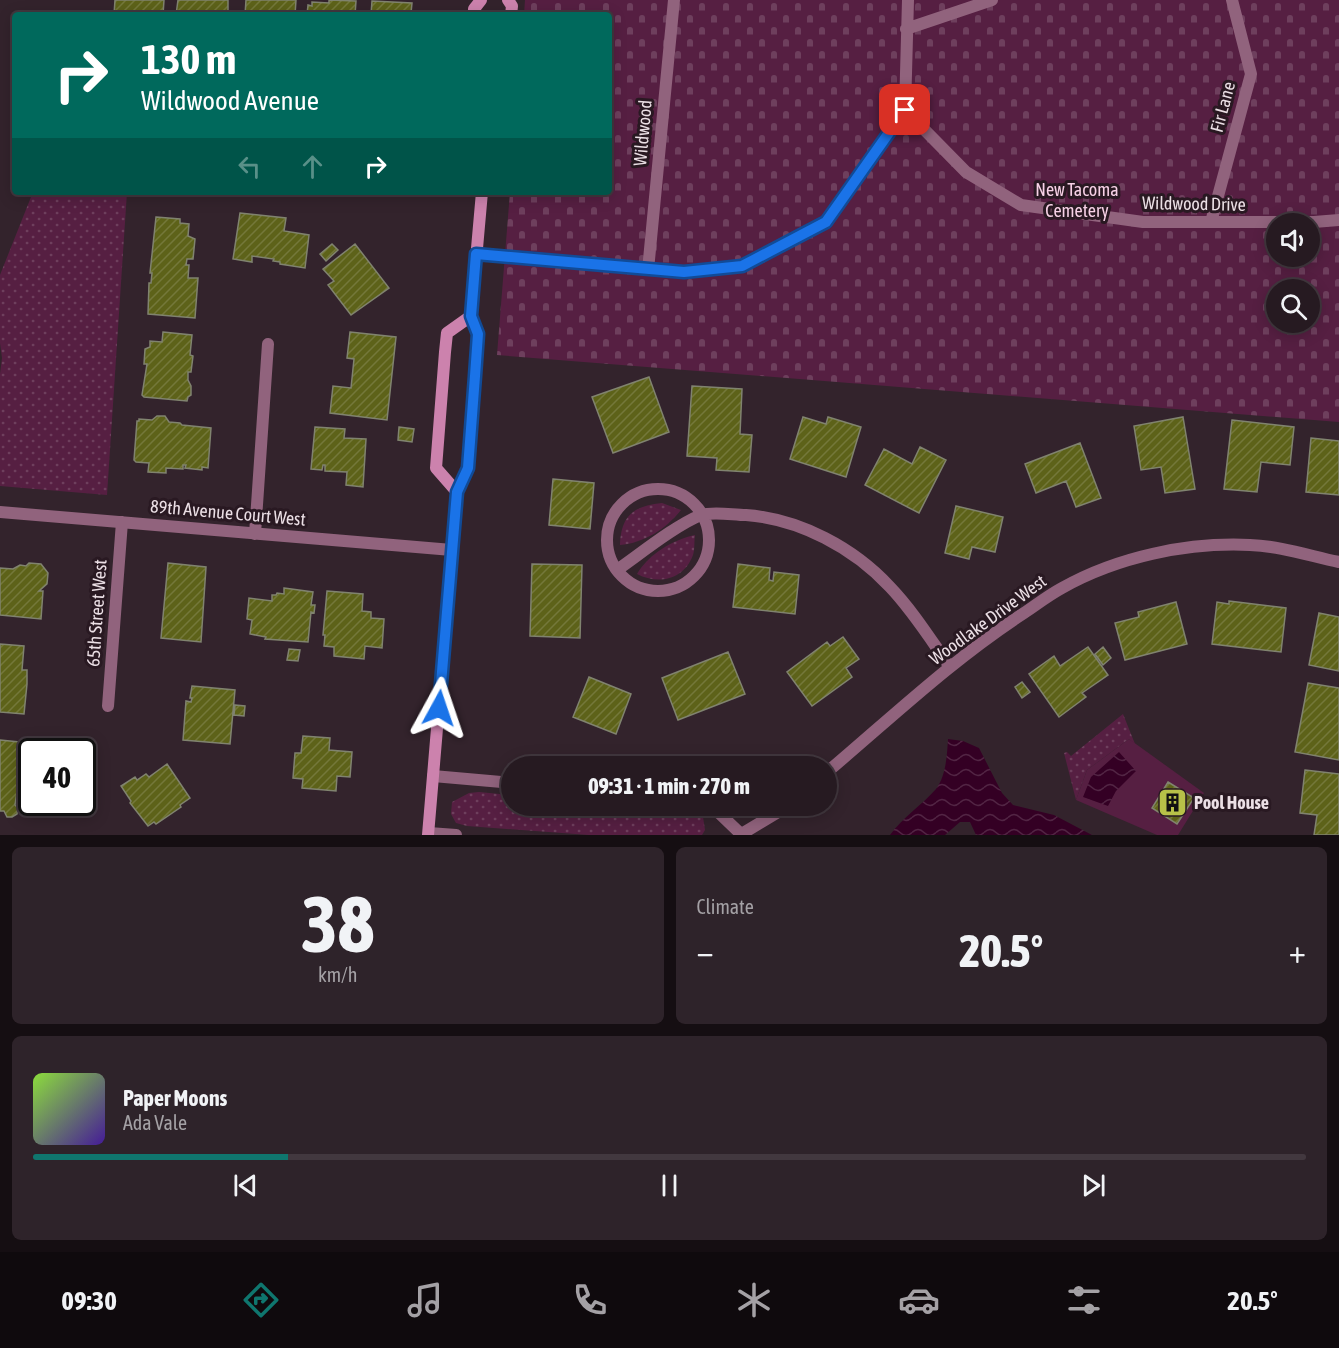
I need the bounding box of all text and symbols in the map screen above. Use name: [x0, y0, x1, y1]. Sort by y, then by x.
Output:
text: 130 m: [141, 35, 236, 83]
icon: right: [42, 36, 120, 114]
street label: Fir Lane: [1206, 79, 1239, 134]
pin: [879, 84, 930, 135]
text: Wildwood Avenue: [141, 85, 319, 116]
icon: arrive: [888, 93, 921, 126]
street label: Wildwood: [629, 99, 656, 167]
icon: left: [233, 150, 266, 183]
icon: ahead: [296, 150, 329, 183]
icon: right: [359, 150, 392, 183]
park label: New Tacoma Cemetery: [1035, 179, 1119, 221]
street label: Wildwood Drive: [1142, 192, 1246, 215]
map controls: [1266, 213, 1320, 333]
button: sound: [1266, 213, 1320, 267]
button: search: [1266, 279, 1320, 333]
street label: 89th Avenue Court West: [150, 495, 307, 530]
street label: 65th Street West: [82, 559, 111, 667]
street label: Woodlake Drive West: [925, 570, 1050, 669]
position arrow: [407, 676, 471, 740]
speed limit sign: 40: [18, 738, 96, 816]
text: 09:31 · 1 min · 270 m: [588, 773, 750, 799]
building icon: Pool House: [1157, 787, 1189, 819]
place label: Pool House: [1194, 792, 1269, 813]
text: 38: [301, 879, 374, 969]
text: Climate: [697, 895, 754, 918]
text: 20.5°: [959, 925, 1043, 977]
text: −: [697, 932, 714, 970]
text: +: [1289, 932, 1306, 970]
text: km/h: [318, 963, 358, 986]
text: Paper Moons: [123, 1085, 227, 1111]
text: Ada Vale: [123, 1111, 187, 1134]
icon: previous: [229, 1169, 262, 1202]
icon: pause: [653, 1169, 686, 1202]
icon: next: [1077, 1169, 1110, 1202]
icon: directions: [240, 1279, 282, 1321]
icon: music: [404, 1279, 446, 1321]
icon: phone: [569, 1279, 611, 1321]
icon: climate: [733, 1279, 775, 1321]
icon: car: [898, 1279, 940, 1321]
icon: filters: [1063, 1279, 1105, 1321]
text: 09:30: [61, 1285, 117, 1316]
text: 20.5°: [1227, 1285, 1278, 1316]

